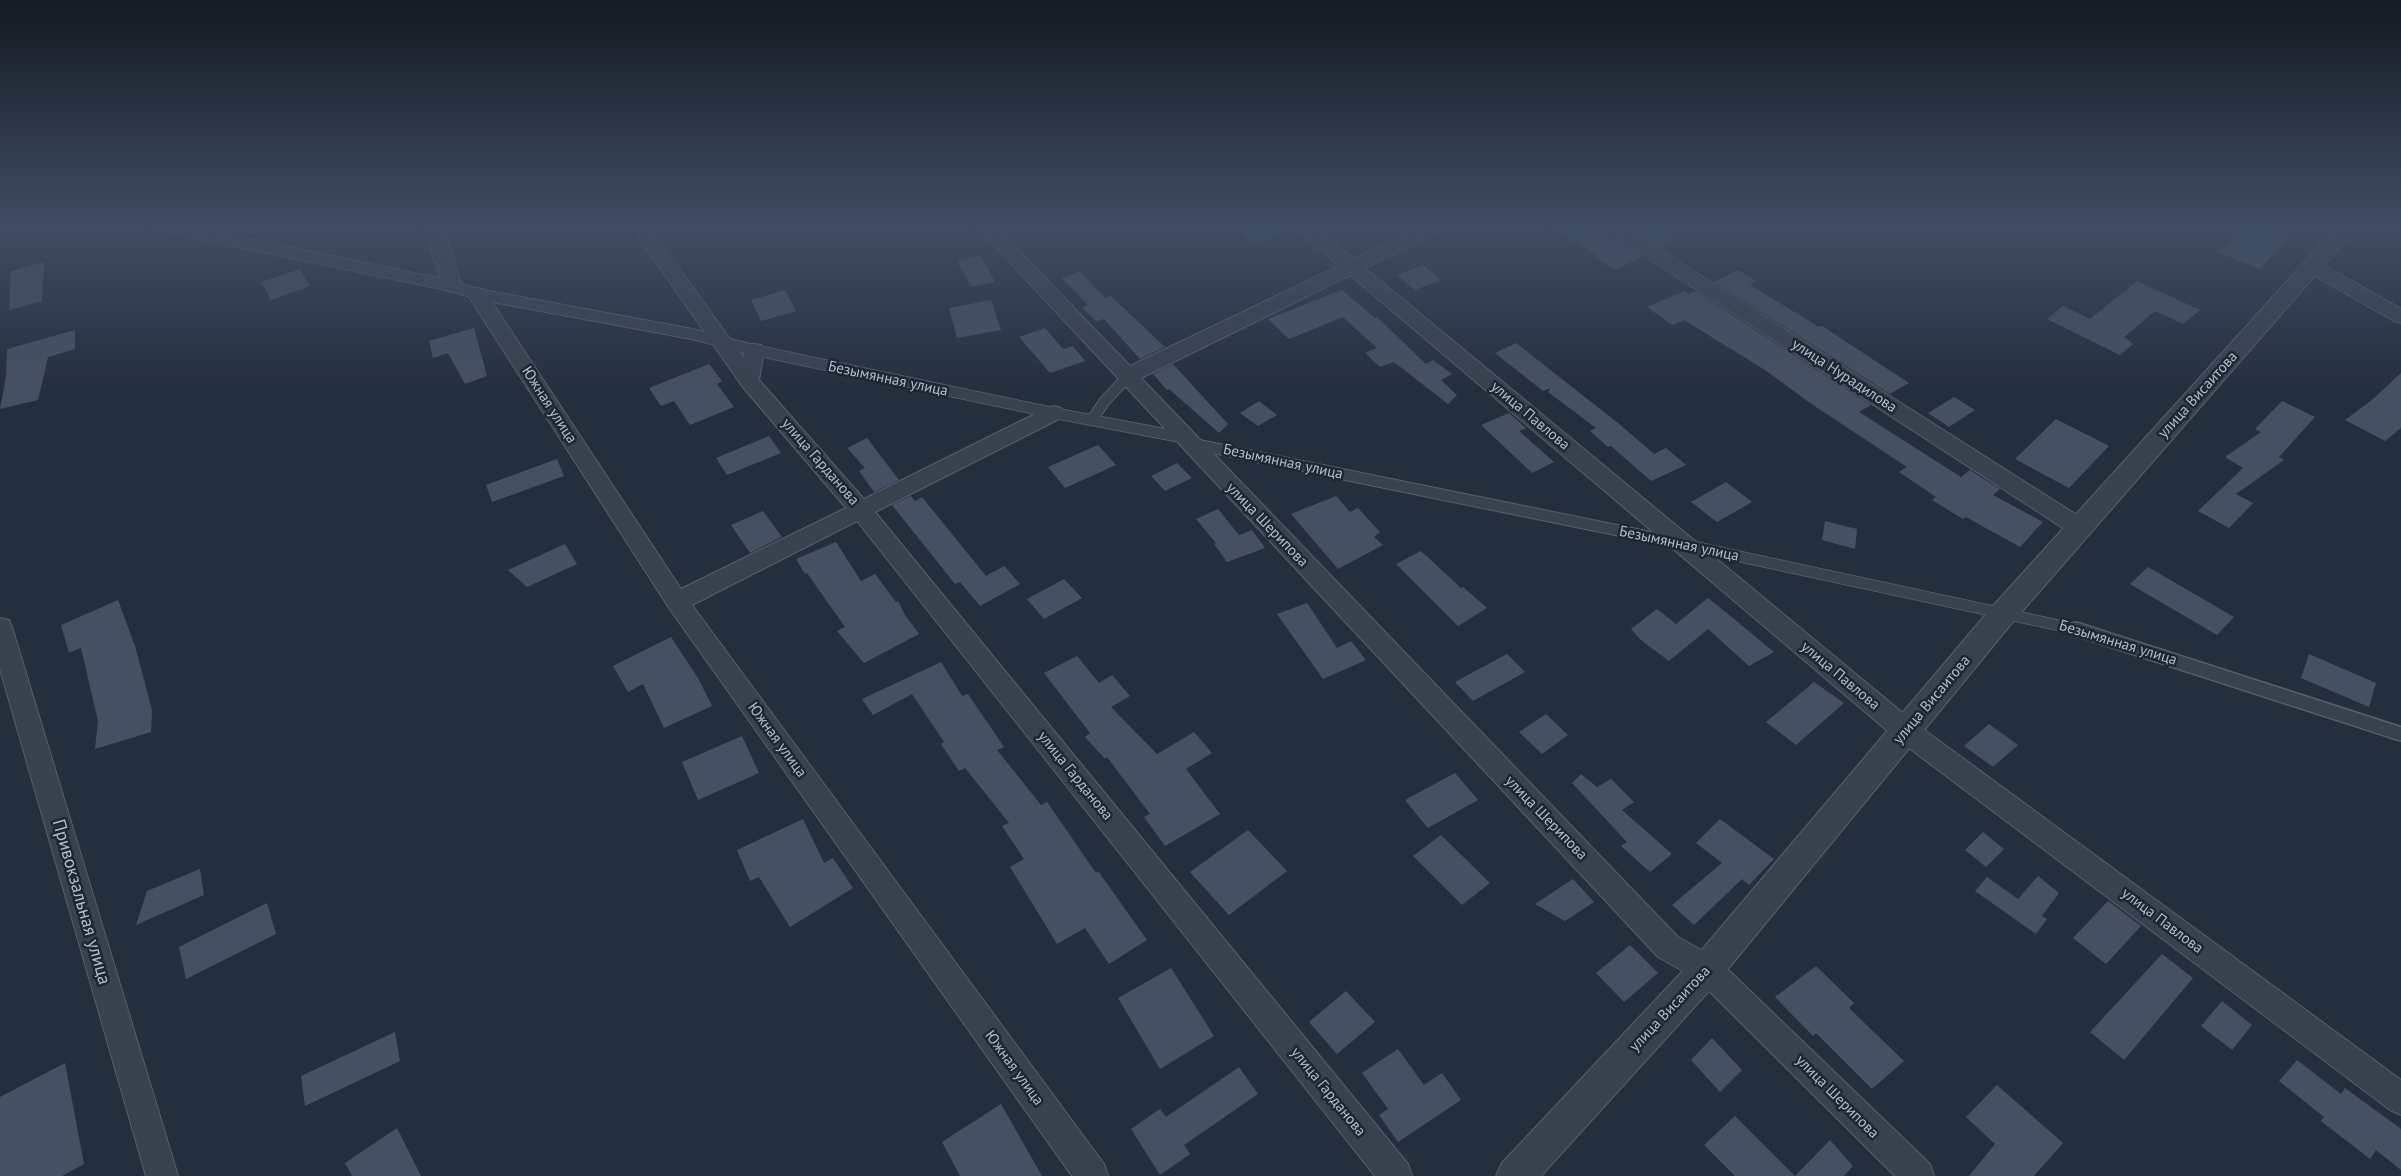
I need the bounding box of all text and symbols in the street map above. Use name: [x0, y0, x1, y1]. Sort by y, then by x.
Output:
street label: улица Нурадилова: [1788, 335, 1900, 417]
street label: улица Висаитова: [2154, 348, 2242, 442]
street label: Безымянная улица: [826, 358, 950, 400]
street label: Южная улица: [517, 363, 581, 447]
street label: улица Павлова: [1487, 378, 1573, 454]
street label: улица Гарданова: [777, 415, 863, 509]
street label: Безымянная улица: [1221, 441, 1345, 483]
street label: улица Шерипова: [1222, 479, 1312, 571]
street label: Безымянная улица: [1617, 523, 1741, 565]
street label: Безымянная улица: [2057, 617, 2179, 669]
street label: улица Павлова: [1797, 638, 1883, 714]
street label: улица Висаитова: [1890, 652, 1974, 748]
street label: Южная улица: [744, 699, 810, 781]
street label: улица Гарданова: [1034, 728, 1116, 824]
street label: улица Шерипова: [1501, 772, 1591, 864]
street label: Привокзальная улица: [47, 817, 115, 987]
street label: улица Павлова: [2118, 884, 2206, 958]
street label: улица Висаитова: [1626, 963, 1714, 1055]
street label: Южная улица: [981, 1027, 1047, 1109]
street label: улица Гарданова: [1287, 1044, 1369, 1140]
street label: улица Шерипова: [1792, 1052, 1882, 1142]

